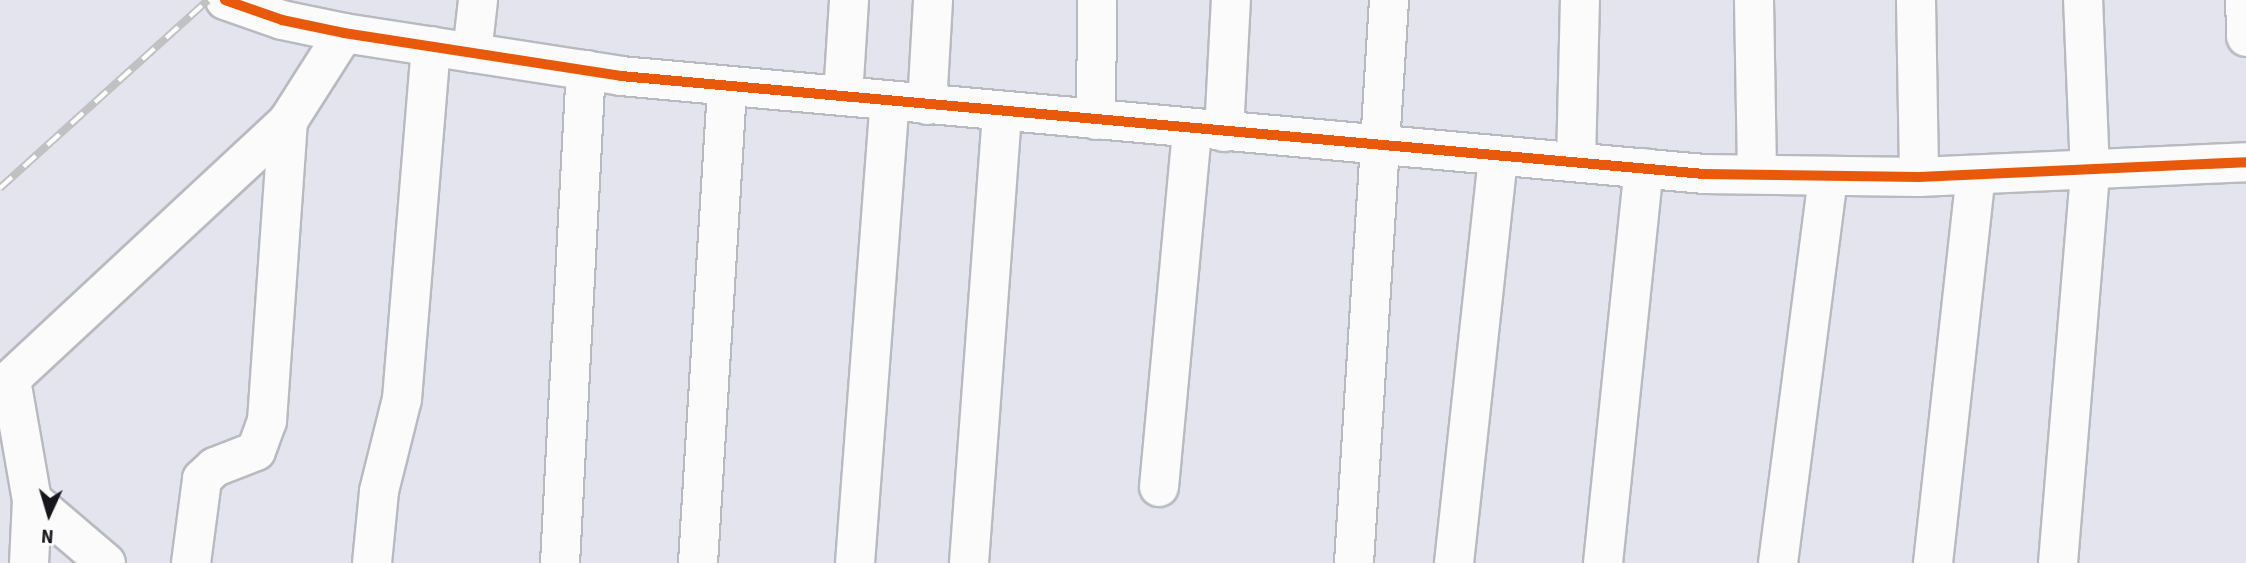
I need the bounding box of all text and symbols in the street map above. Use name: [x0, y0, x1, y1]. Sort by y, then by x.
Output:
north arrow: [14, 479, 84, 549]
text: N: [40, 522, 55, 549]

